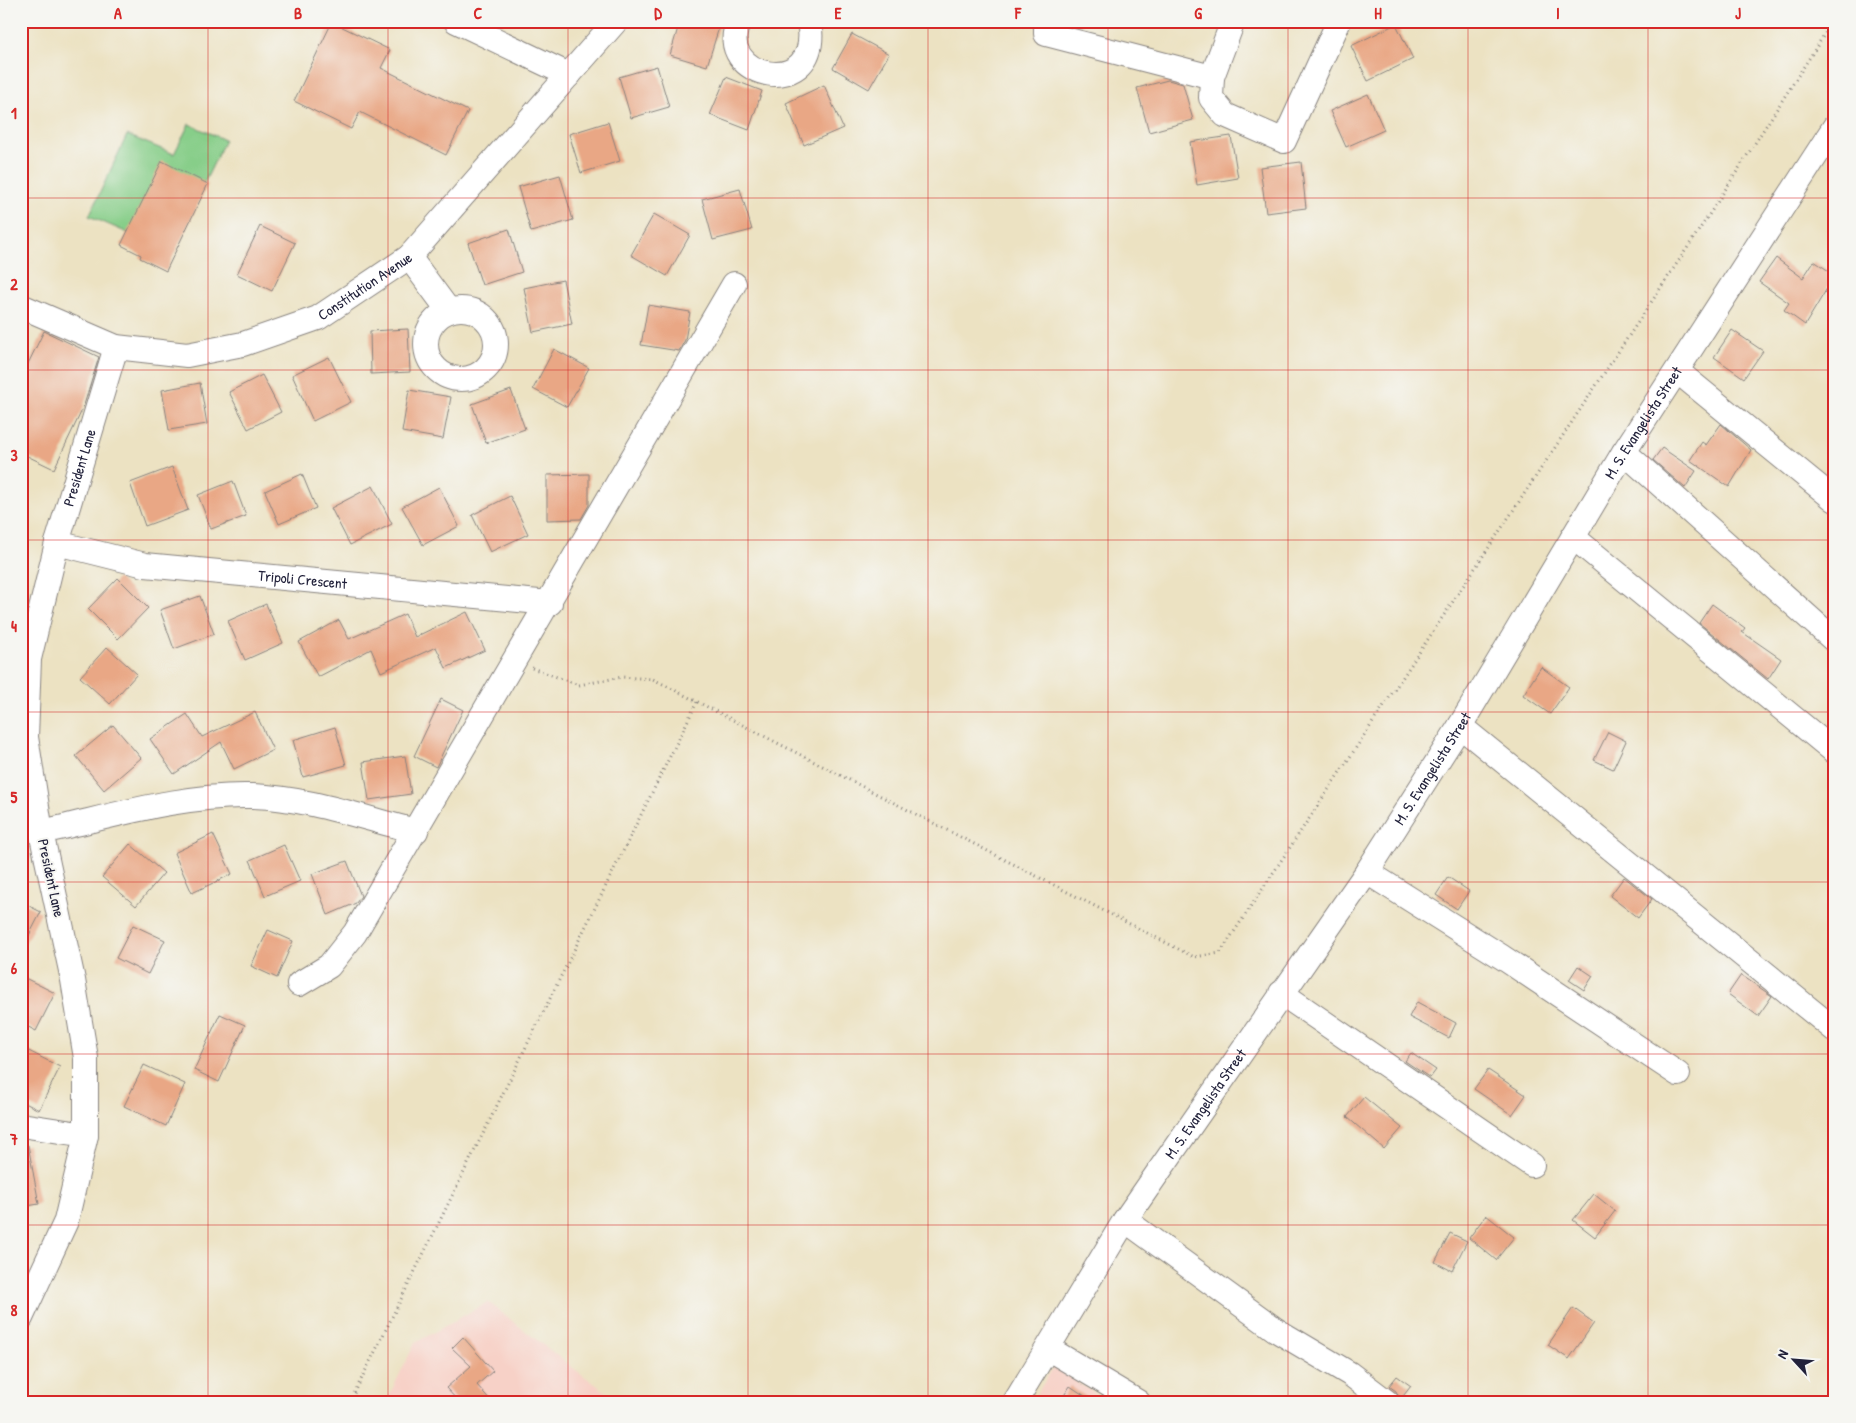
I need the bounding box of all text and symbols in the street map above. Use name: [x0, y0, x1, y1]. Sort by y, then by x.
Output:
text: A: [114, 2, 122, 24]
text: B: [294, 2, 302, 24]
text: C: [474, 2, 483, 24]
text: D: [654, 2, 662, 24]
text: E: [834, 2, 842, 24]
text: F: [1014, 2, 1022, 24]
text: G: [1194, 2, 1202, 24]
text: H: [1374, 2, 1382, 24]
text: I: [1556, 2, 1560, 24]
text: J: [1735, 2, 1741, 24]
text: 1: [11, 102, 17, 124]
street label: Constitution Avenue: [313, 247, 416, 325]
text: 2: [10, 273, 18, 295]
street label: M. S. Evangelista Street: [1599, 361, 1687, 483]
street label: President Lane: [58, 426, 101, 509]
text: 3: [10, 444, 18, 466]
street label: Tripoli Crescent: [257, 565, 349, 594]
text: 4: [11, 615, 17, 637]
street label: M. S. Evangelista Street: [1389, 707, 1476, 829]
text: 5: [11, 786, 18, 808]
street label: President Lane: [33, 837, 70, 919]
text: 6: [11, 957, 18, 979]
street label: M. S. Evangelista Street: [1160, 1044, 1251, 1163]
text: 7: [9, 1128, 18, 1150]
text: 8: [11, 1299, 18, 1321]
north arrow: [1768, 1336, 1818, 1386]
text: N: [1772, 1346, 1792, 1362]

